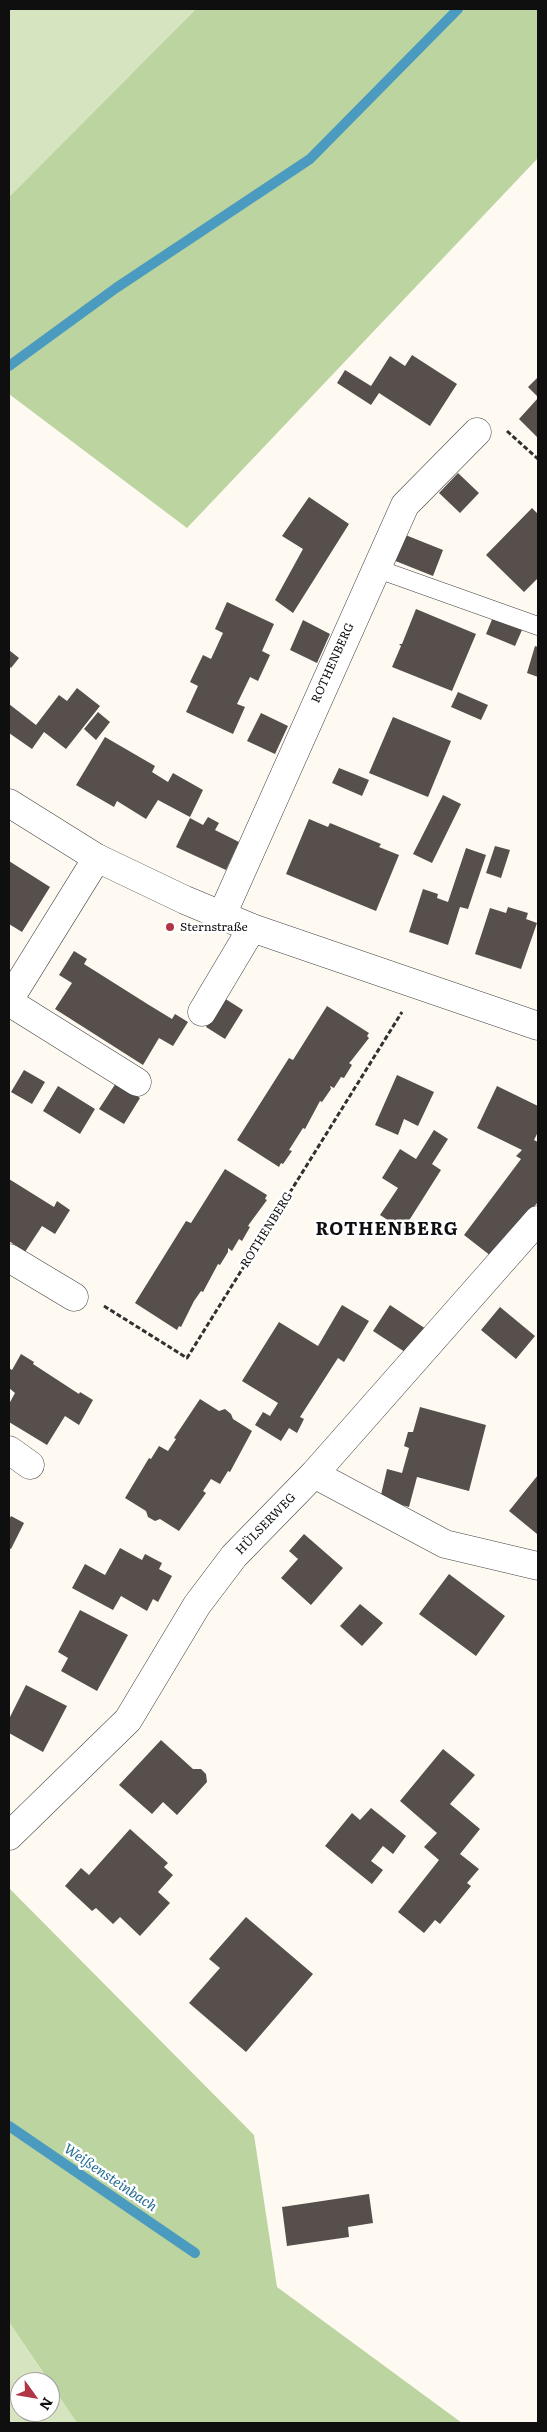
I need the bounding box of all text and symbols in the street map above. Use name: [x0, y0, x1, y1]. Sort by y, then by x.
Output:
street label: ROTHENBERG: [309, 621, 357, 705]
place label: Sternstraße: [180, 920, 248, 934]
marker: Sternstraße: [164, 921, 176, 933]
street label: ROTHENBERG: [238, 1190, 296, 1270]
district label: ROTHENBERG: [314, 1219, 460, 1241]
street label: HÜLSERWEG: [233, 1490, 299, 1558]
water label: Weißensteinbach: [60, 2141, 160, 2215]
north arrow: [10, 2372, 60, 2422]
text: N: [35, 2394, 58, 2415]

